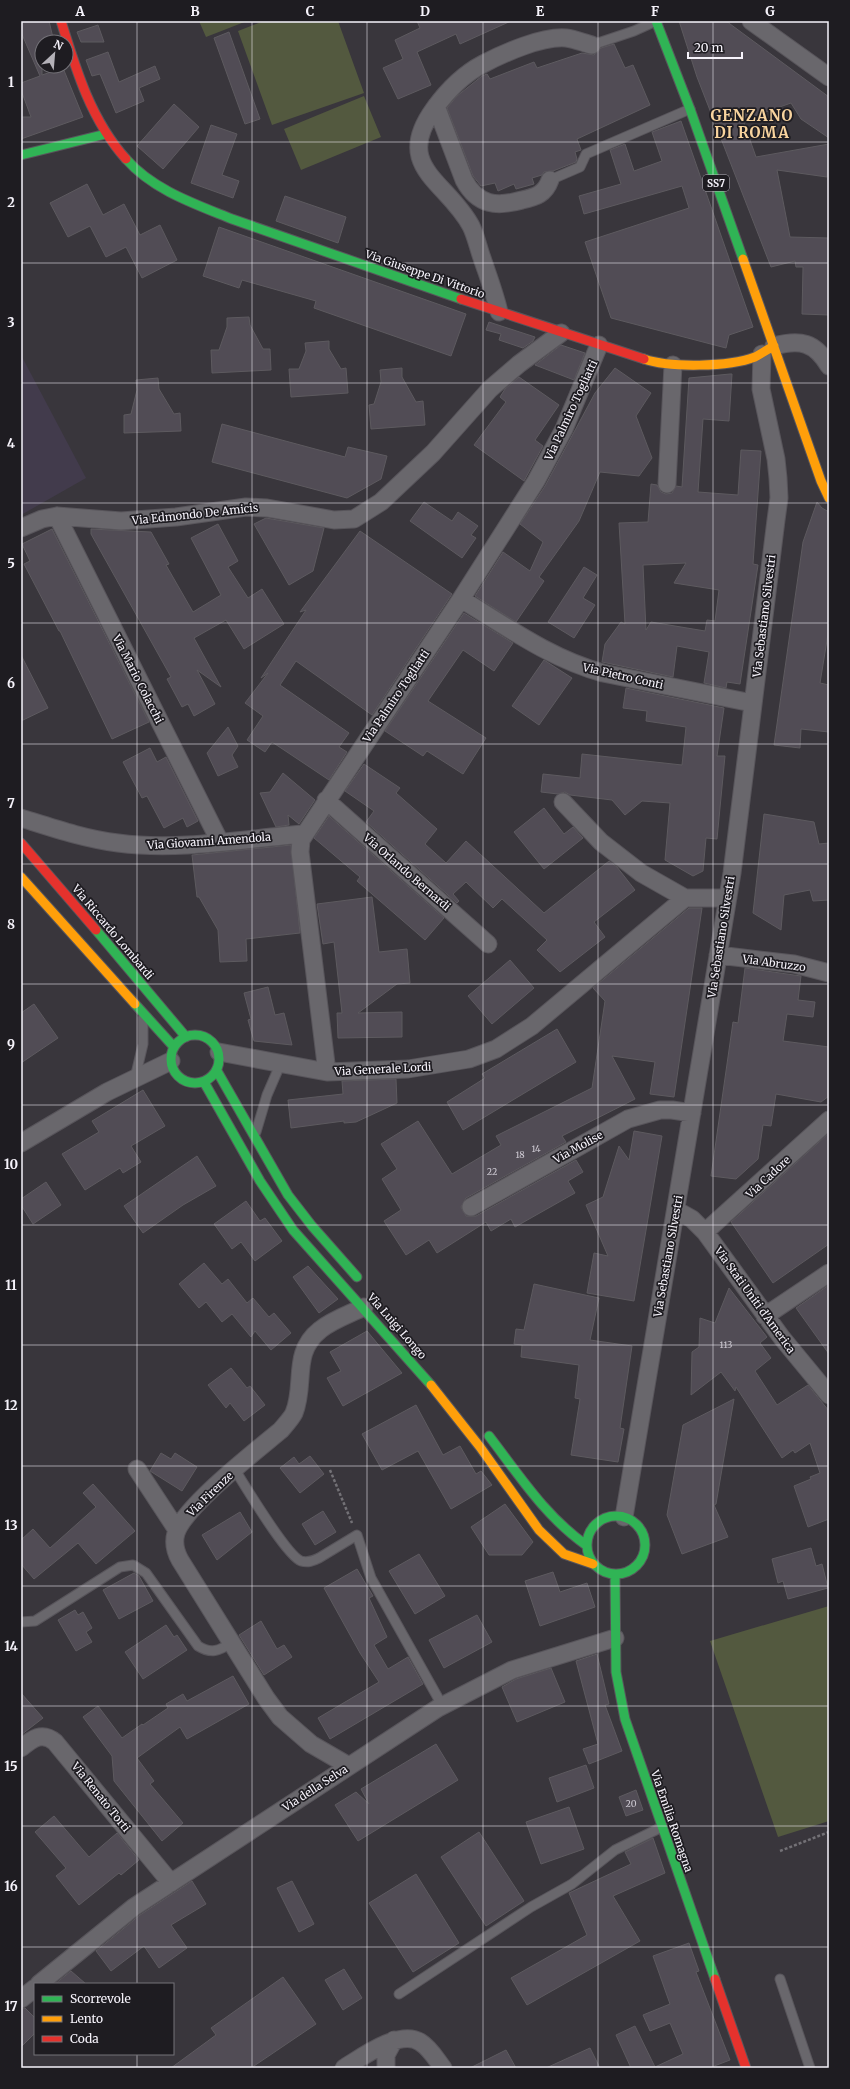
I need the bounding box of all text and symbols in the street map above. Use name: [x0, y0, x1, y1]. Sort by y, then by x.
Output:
text: A: [74, 3, 85, 20]
text: B: [190, 3, 200, 20]
text: C: [306, 3, 315, 20]
text: D: [420, 3, 430, 20]
text: E: [536, 3, 545, 20]
text: F: [651, 3, 659, 20]
text: G: [765, 3, 775, 20]
north arrow: [34, 34, 74, 74]
scale bar: [688, 34, 742, 60]
text: N: [51, 37, 66, 53]
text: 20 m: [694, 40, 723, 55]
text: 1: [8, 74, 14, 91]
district label: GENZANO DI ROMA: [710, 106, 794, 142]
road number: SS7: [703, 175, 729, 191]
text: 2: [7, 194, 15, 211]
street label: Via Giuseppe Di Vittorio: [362, 247, 487, 301]
text: 3: [7, 314, 15, 331]
street label: Via Palmiro Togliatti: [541, 357, 601, 463]
text: 4: [7, 435, 16, 452]
street label: Via Edmondo De Amicis: [130, 500, 259, 528]
street label: Via Sebastiano Silvestri: [749, 554, 779, 679]
text: 5: [7, 555, 15, 572]
street label: Via Mario Colacchi: [109, 631, 167, 726]
street label: Via Palmiro Togliatti: [359, 646, 433, 746]
street label: Via Pietro Conti: [580, 660, 665, 692]
text: 6: [7, 675, 15, 692]
text: 7: [7, 795, 15, 812]
street label: Via Giovanni Amendola: [146, 830, 271, 852]
street label: Via Orlando Bernardi: [360, 830, 454, 914]
street label: Via Sebastiano Silvestri: [704, 875, 738, 1000]
street label: Via Riccardo Lombardi: [69, 881, 157, 983]
text: 8: [7, 916, 15, 933]
street label: Via Abruzzo: [740, 951, 807, 974]
text: 9: [7, 1036, 15, 1053]
street label: Via Generale Lordi: [333, 1059, 432, 1079]
street label: Via Molise: [550, 1128, 605, 1167]
house number: 14: [531, 1143, 541, 1154]
house number: 18: [515, 1149, 525, 1160]
street label: Via Cadore: [742, 1153, 793, 1202]
text: 10: [4, 1156, 18, 1173]
house number: 22: [487, 1166, 497, 1177]
street label: Via Sebastiano Silvestri: [650, 1194, 686, 1319]
street label: Via Stati Uniti d'America: [711, 1243, 798, 1356]
text: 11: [5, 1277, 17, 1294]
street label: Via Luigi Longo: [364, 1289, 430, 1362]
house number: 113: [720, 1339, 732, 1350]
text: 12: [4, 1397, 18, 1414]
street label: Via Firenze: [183, 1468, 236, 1520]
text: 13: [4, 1517, 18, 1534]
text: 14: [4, 1638, 19, 1655]
text: 15: [4, 1758, 18, 1775]
street label: Via Renato Torti: [68, 1759, 134, 1835]
street label: Via della Selva: [279, 1762, 350, 1815]
street label: Via Emilia Romagna: [648, 1767, 696, 1874]
house number: 20: [626, 1798, 637, 1809]
text: 16: [4, 1878, 18, 1895]
legend: [34, 1983, 174, 2055]
text: Scorrevole: [70, 1991, 131, 2006]
text: 17: [4, 1998, 18, 2015]
text: Lento: [70, 2011, 103, 2026]
text: Coda: [70, 2031, 99, 2046]

